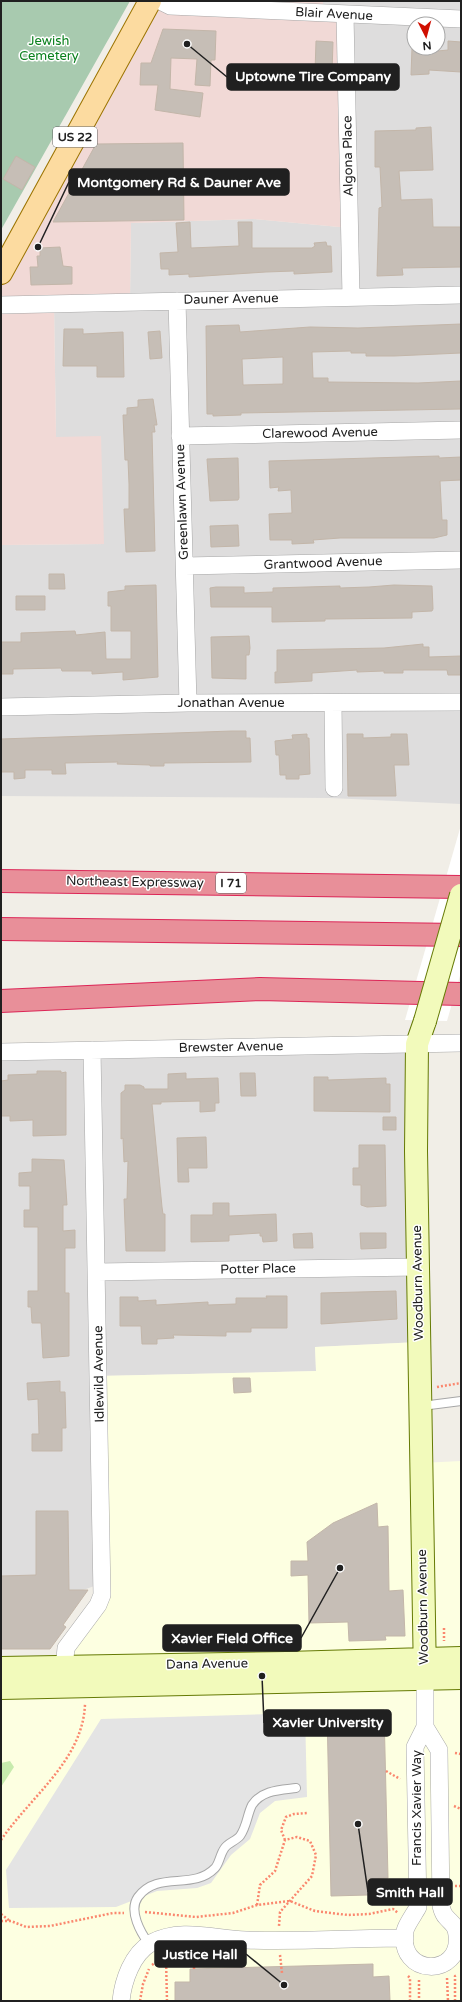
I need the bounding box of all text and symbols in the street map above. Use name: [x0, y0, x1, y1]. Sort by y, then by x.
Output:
street label: Blair Avenue: [295, 4, 373, 24]
north arrow: [406, 16, 446, 56]
park label: Jewish Cemetery: [19, 33, 79, 64]
text: N: [422, 39, 432, 52]
callout: Uptowne Tire Company: [227, 64, 399, 90]
text: Uptowne Tire Company: [235, 68, 392, 85]
street label: Algona Place: [339, 115, 357, 197]
road number: US 22: [53, 127, 97, 147]
callout: Montgomery Rd & Dauner Ave: [69, 169, 289, 195]
text: Montgomery Rd & Dauner Ave: [77, 174, 281, 191]
street label: Dauner Avenue: [183, 290, 279, 308]
street label: Clarewood Avenue: [262, 424, 378, 442]
street label: Greenlawn Avenue: [172, 444, 192, 560]
street label: Grantwood Avenue: [263, 553, 383, 573]
street label: Jonathan Avenue: [177, 695, 285, 711]
street label: Northeast Expressway: [66, 873, 204, 891]
road number: I 71: [216, 873, 246, 893]
street label: Brewster Avenue: [179, 1038, 283, 1056]
street label: Woodburn Avenue: [409, 1225, 427, 1341]
street label: Potter Place: [220, 1260, 296, 1278]
street label: Idlewild Avenue: [90, 1325, 108, 1423]
street label: Woodburn Avenue: [414, 1549, 432, 1665]
callout: Xavier Field Office: [163, 1625, 301, 1651]
text: Xavier Field Office: [171, 1630, 293, 1647]
street label: Dana Avenue: [166, 1655, 248, 1673]
callout: Xavier University: [264, 1710, 391, 1736]
text: Xavier University: [273, 1714, 384, 1731]
street label: Francis Xavier Way: [409, 1750, 425, 1866]
callout: Smith Hall: [368, 1879, 452, 1905]
text: Smith Hall: [376, 1884, 444, 1901]
callout: Justice Hall: [155, 1941, 246, 1967]
text: Justice Hall: [162, 1946, 237, 1963]

